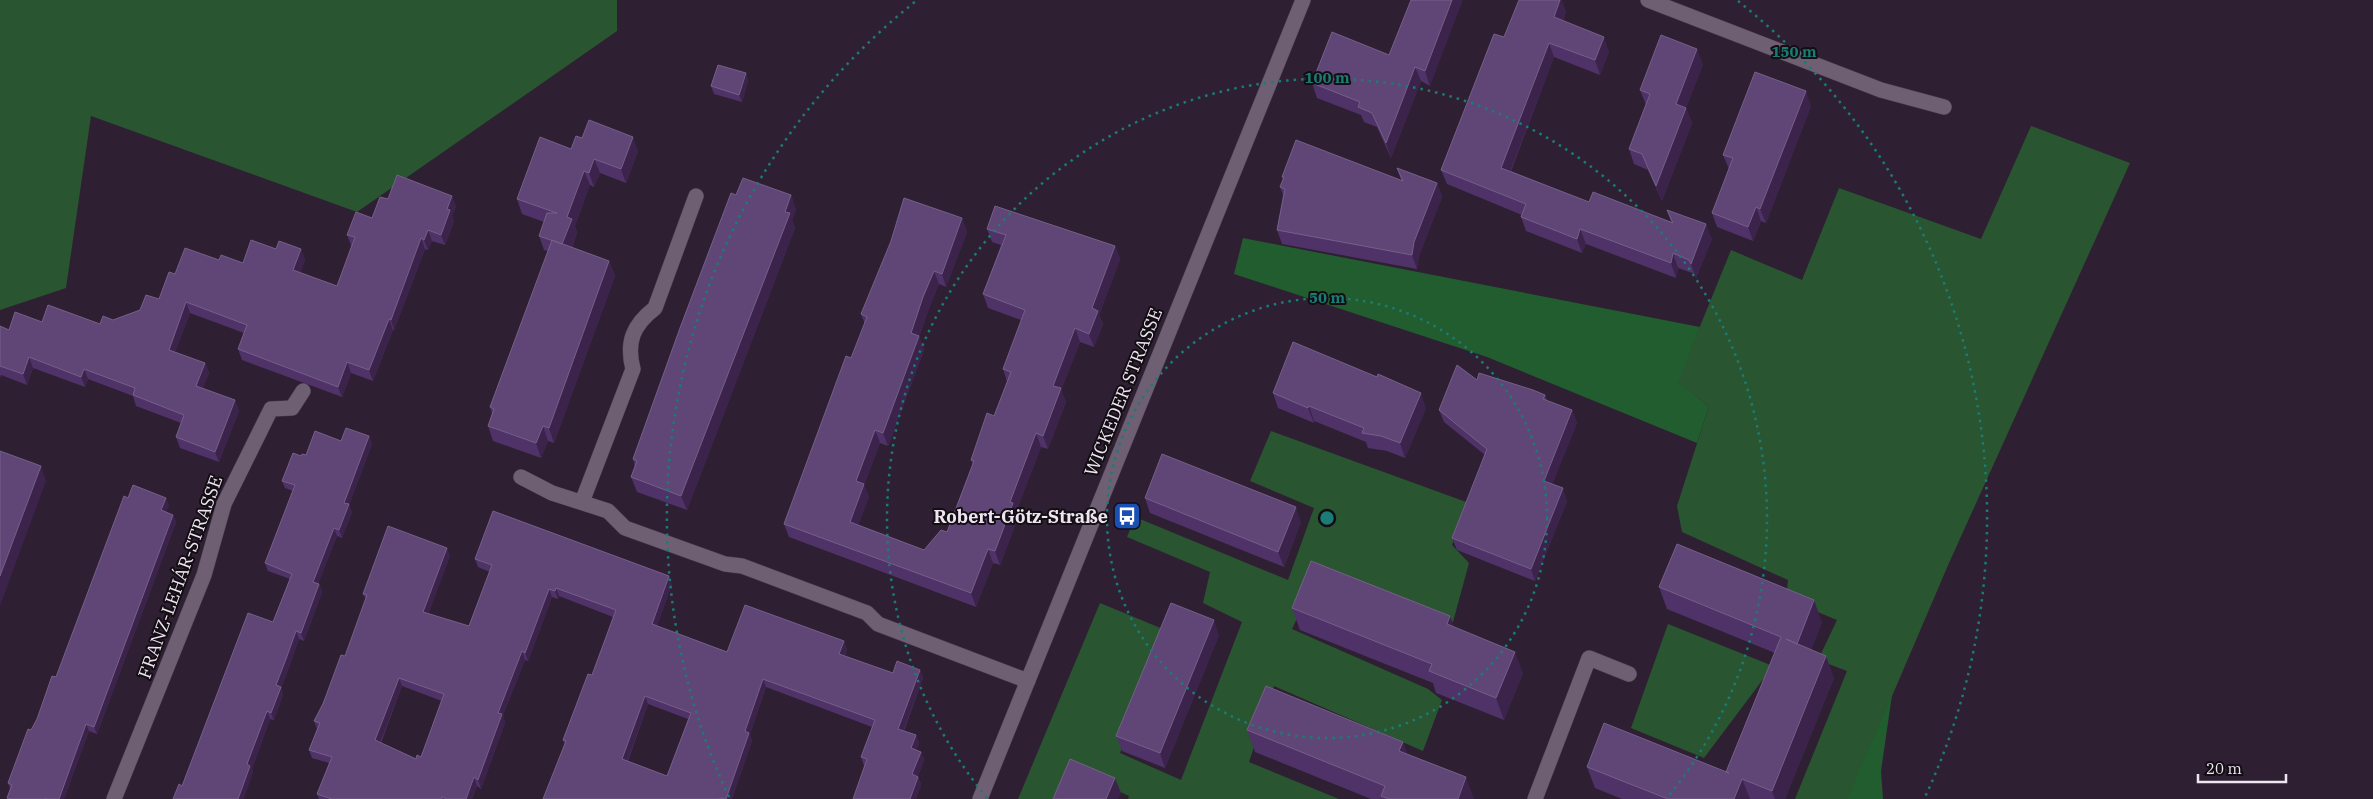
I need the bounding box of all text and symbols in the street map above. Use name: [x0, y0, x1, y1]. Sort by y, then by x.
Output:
text: 150 m: [1771, 42, 1817, 61]
text: 100 m: [1304, 68, 1350, 87]
text: 50 m: [1309, 288, 1345, 307]
street label: WICKEDER STRASSE: [1079, 304, 1167, 480]
street label: FRANZ-LEHÁR-STRASSE: [133, 472, 227, 682]
bus stop icon: Robert-Götz-Straße: [1112, 501, 1142, 531]
place label: Robert-Götz-Straße: [934, 505, 1108, 528]
centre of rings: [1318, 509, 1336, 527]
scale bar: [2198, 752, 2286, 784]
text: 20 m: [2206, 759, 2242, 778]

